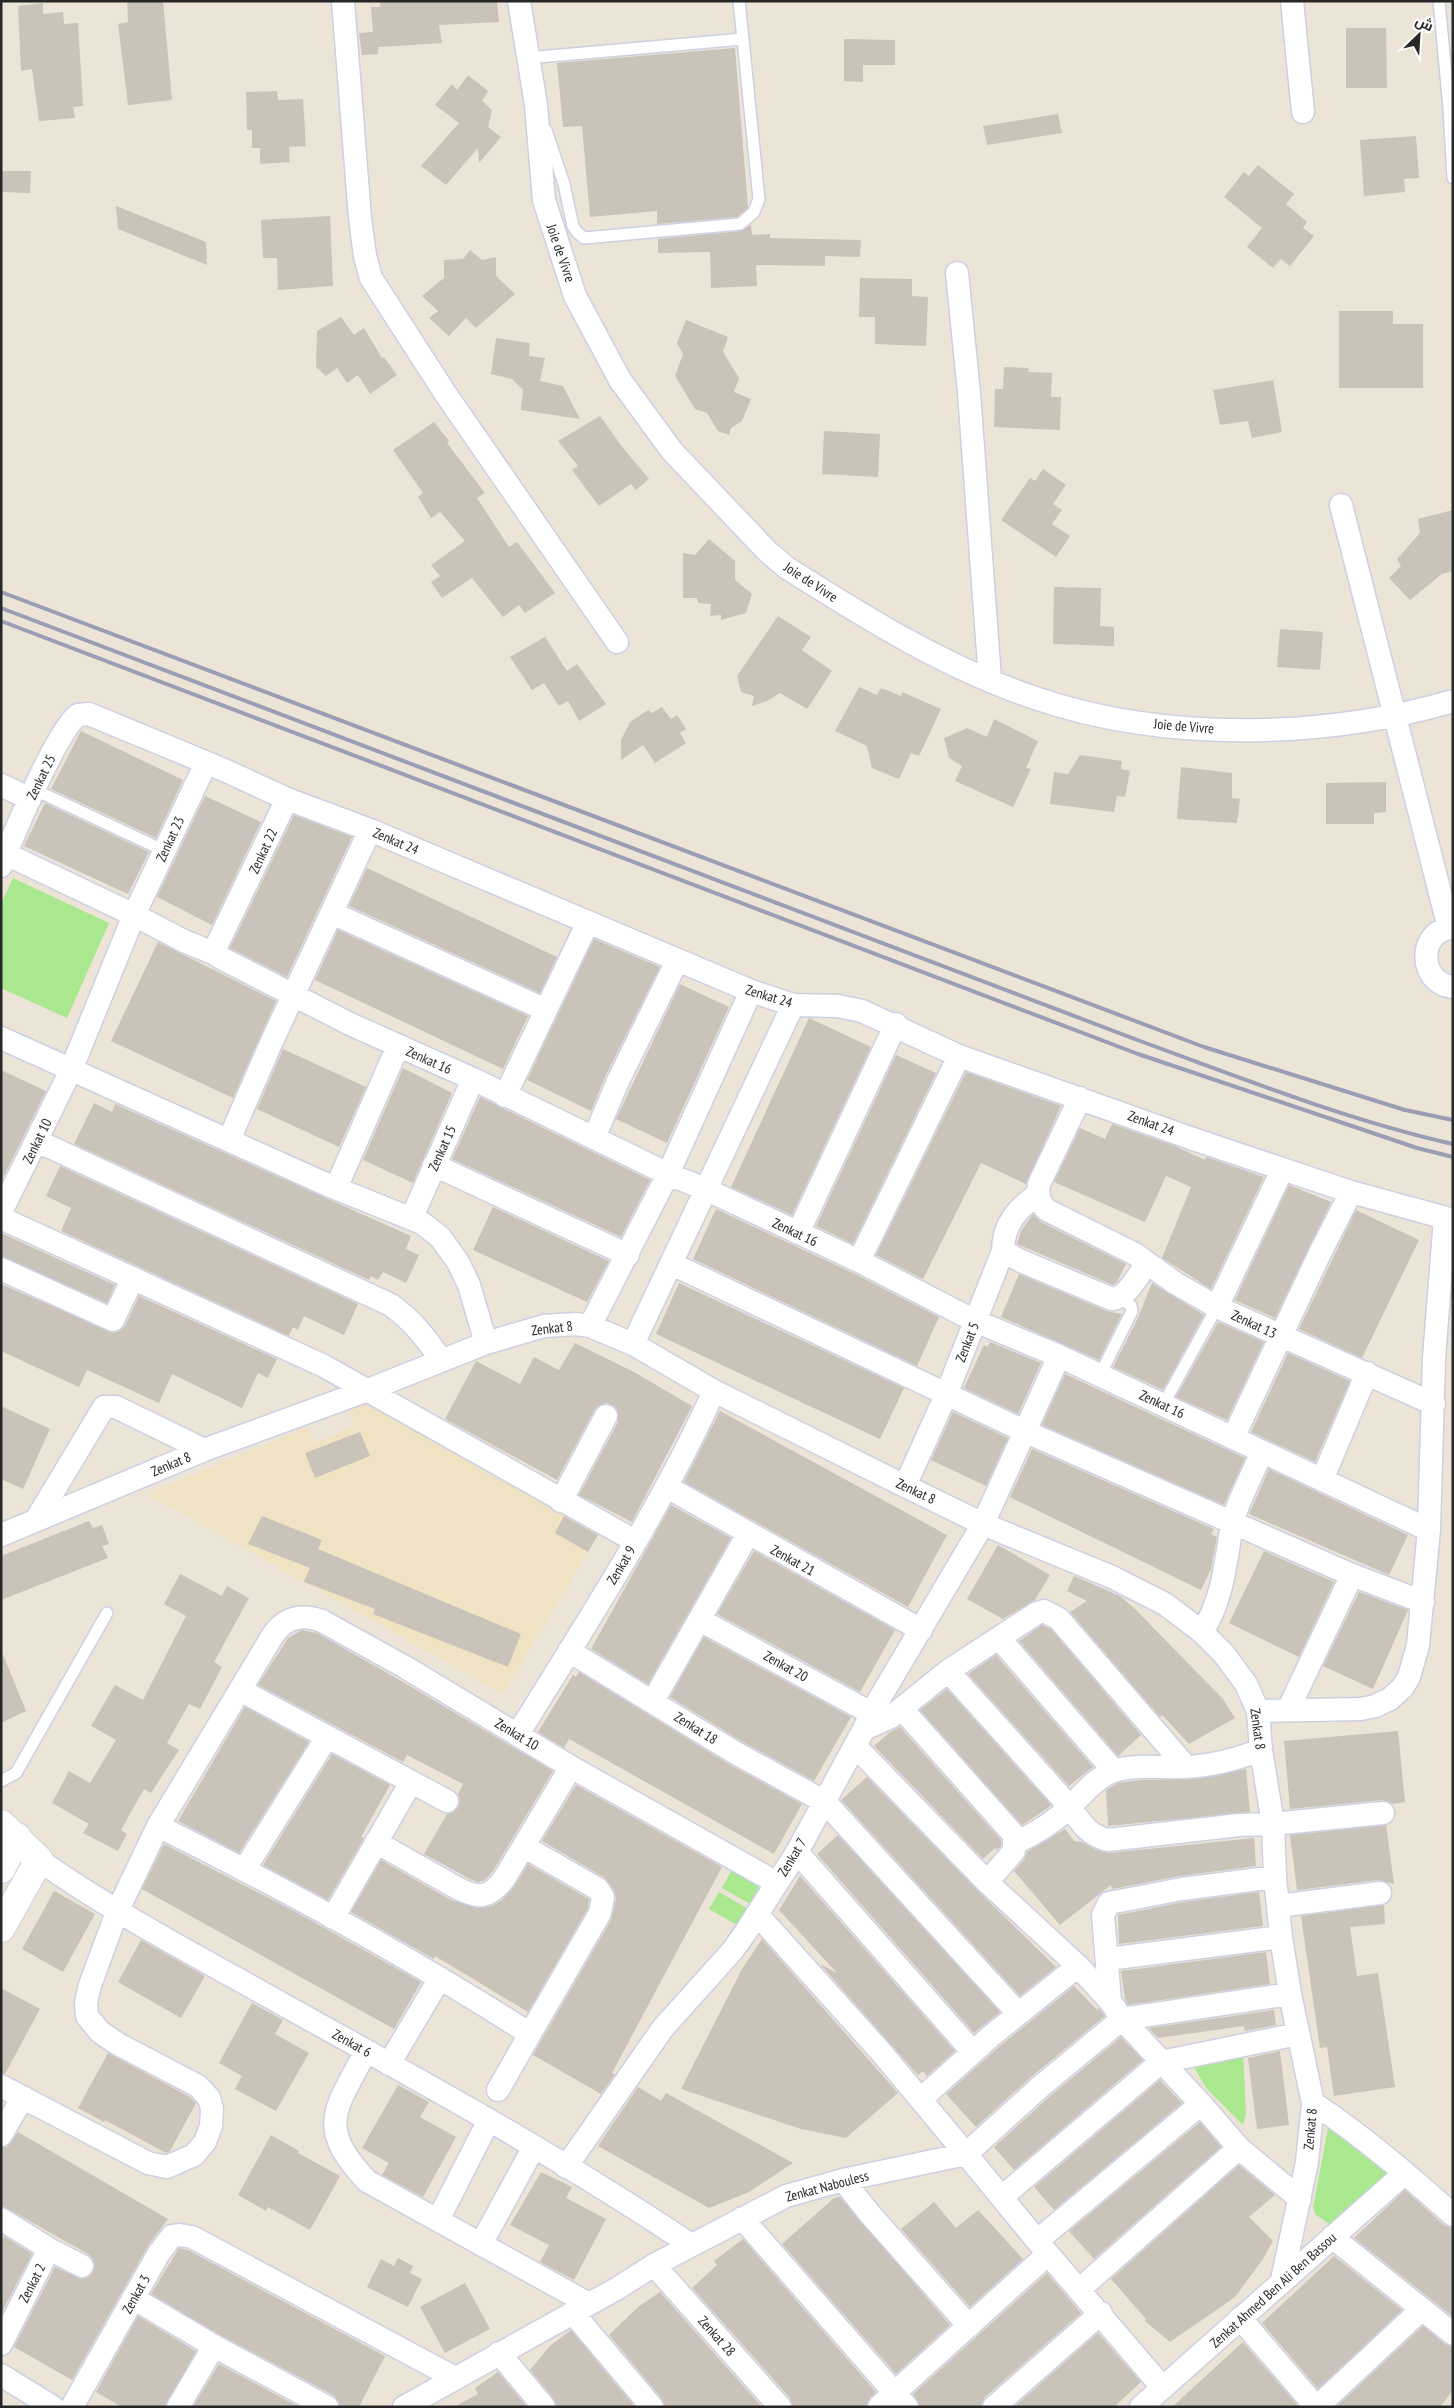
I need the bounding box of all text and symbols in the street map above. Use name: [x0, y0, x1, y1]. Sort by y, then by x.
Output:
north arrow: [1394, 10, 1444, 60]
text: ش: [1413, 11, 1436, 35]
street label: Joie de Vivre: [542, 221, 579, 285]
street label: Joie de Vivre: [780, 557, 841, 606]
street label: Joie de Vivre: [1152, 714, 1215, 738]
street label: Zenkat 25: [22, 751, 60, 803]
street label: Zenkat 23: [152, 813, 188, 865]
street label: Zenkat 24: [370, 823, 422, 859]
street label: Zenkat 22: [245, 825, 281, 877]
street label: Zenkat 24: [743, 980, 795, 1012]
street label: Zenkat 16: [403, 1042, 455, 1078]
street label: Zenkat 24: [1125, 1106, 1177, 1140]
street label: Zenkat 10: [18, 1115, 56, 1167]
street label: Zenkat 15: [424, 1122, 460, 1174]
street label: Zenkat 16: [769, 1214, 821, 1250]
street label: Zenkat 13: [1228, 1306, 1280, 1342]
street label: Zenkat 8: [530, 1317, 574, 1339]
street label: Zenkat 5: [951, 1319, 983, 1365]
street label: Zenkat 16: [1136, 1386, 1188, 1422]
street label: Zenkat 8: [148, 1448, 194, 1480]
street label: Zenkat 8: [893, 1474, 939, 1508]
street label: Zenkat 21: [768, 1540, 818, 1580]
street label: Zenkat 9: [603, 1542, 639, 1588]
street label: Zenkat 20: [761, 1646, 811, 1686]
street label: Zenkat 8: [1246, 1707, 1270, 1751]
street label: Zenkat 18: [671, 1708, 721, 1748]
street label: Zenkat 10: [492, 1714, 542, 1754]
street label: Zenkat 7: [774, 1834, 810, 1880]
street label: Zenkat 6: [329, 2025, 375, 2061]
street label: Zenkat 8: [1299, 2107, 1321, 2151]
street label: Zenkat Nabouless: [784, 2166, 871, 2206]
street label: Zenkat Ahmed Ben Ali Ben Bassou: [1206, 2228, 1340, 2352]
street label: Zenkat 2: [15, 2260, 49, 2306]
street label: Zenkat 3: [118, 2271, 154, 2317]
street label: Zenkat 28: [694, 2312, 740, 2360]

